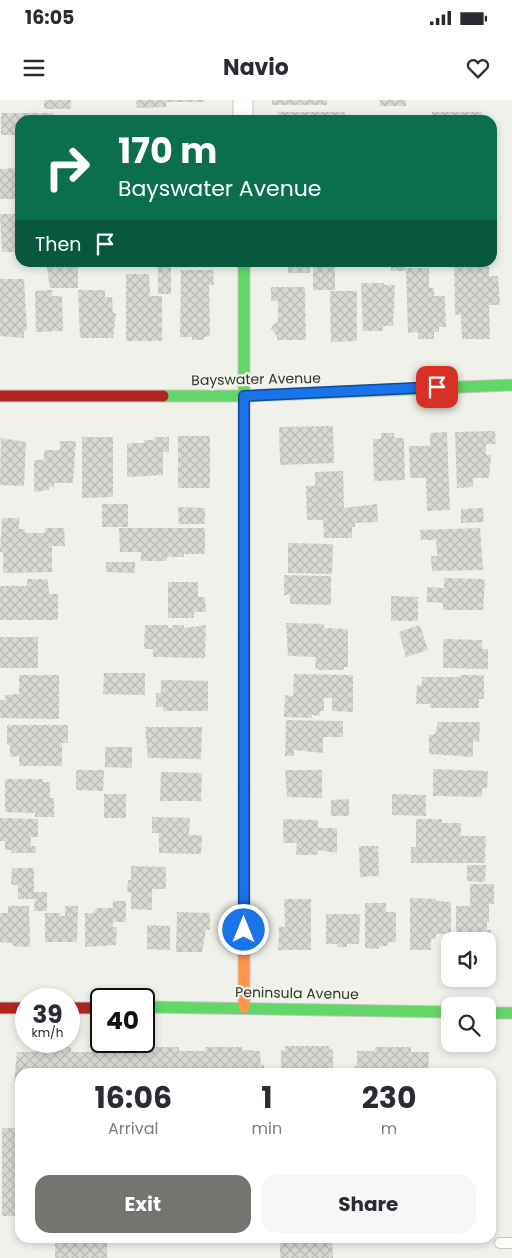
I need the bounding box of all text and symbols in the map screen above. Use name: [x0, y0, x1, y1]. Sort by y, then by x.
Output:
text: 16:05: [25, 4, 74, 31]
text: Navio: [223, 52, 289, 83]
icon: menu: [20, 54, 48, 82]
icon: heart: [464, 54, 492, 82]
text: 170 m: [118, 126, 217, 175]
icon: right: [35, 135, 100, 200]
text: Bayswater Avenue: [118, 173, 321, 204]
icon: arrive: [91, 230, 119, 258]
text: Then: [35, 231, 81, 258]
pin: [416, 366, 458, 408]
street label: Bayswater Avenue: [191, 368, 321, 390]
icon: arrive: [423, 373, 451, 401]
position arrow: [217, 903, 269, 955]
map controls: [441, 932, 496, 1052]
button: sound: [441, 932, 496, 987]
street label: Peninsula Avenue: [235, 982, 359, 1004]
speed limit sign: 40: [90, 988, 155, 1053]
text: 39: [32, 997, 63, 1032]
button: search: [441, 997, 496, 1052]
text: km/h: [32, 1024, 63, 1041]
text: 16:06: [94, 1076, 172, 1119]
text: 1: [261, 1076, 273, 1119]
text: 230: [362, 1076, 417, 1119]
text: Arrival: [108, 1117, 158, 1140]
text: min: [252, 1117, 282, 1140]
text: m: [381, 1117, 397, 1140]
button: Exit: [35, 1175, 251, 1233]
button: Share: [261, 1175, 476, 1233]

